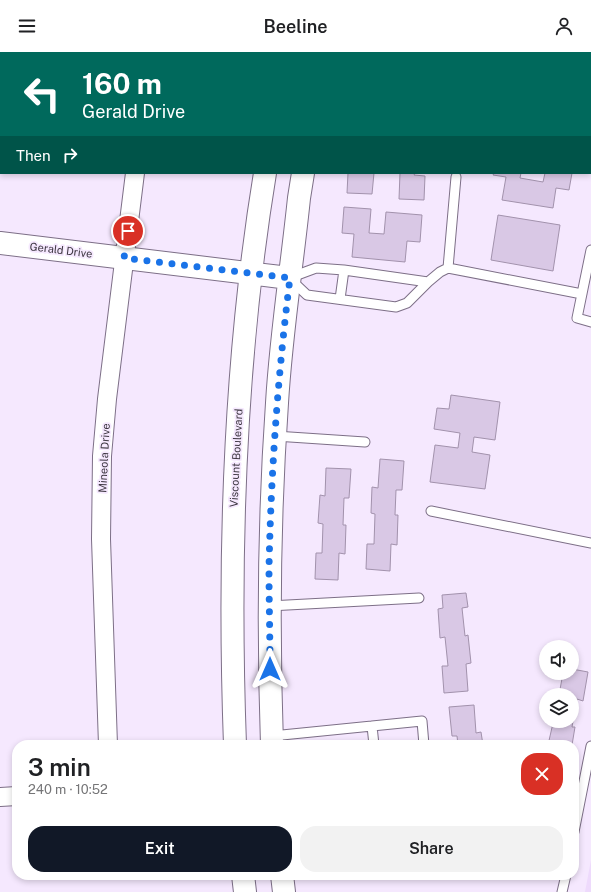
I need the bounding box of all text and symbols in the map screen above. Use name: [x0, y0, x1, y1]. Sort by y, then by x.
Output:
icon: menu: [16, 15, 38, 37]
icon: person: [553, 15, 575, 37]
text: Beeline: [263, 16, 328, 37]
text: 160 m: [82, 67, 162, 100]
icon: left: [16, 68, 68, 120]
text: Gerald Drive: [82, 101, 185, 122]
icon: right: [59, 144, 81, 166]
text: Then: [16, 147, 51, 164]
pin: [111, 214, 145, 248]
icon: arrive: [117, 220, 139, 242]
street label: Gerald Drive: [29, 240, 93, 260]
street label: Viscount Boulevard: [227, 408, 245, 508]
street label: Mineola Drive: [96, 423, 112, 493]
map controls: [539, 640, 579, 728]
button: sound: [539, 640, 579, 680]
position arrow: [249, 648, 291, 690]
button: layers: [539, 688, 579, 728]
text: 3 min: [28, 753, 91, 781]
button: close: [521, 753, 563, 795]
text: 240 m · 10:52: [28, 782, 108, 797]
button: Exit: [28, 826, 292, 872]
button: Share: [300, 826, 563, 872]

